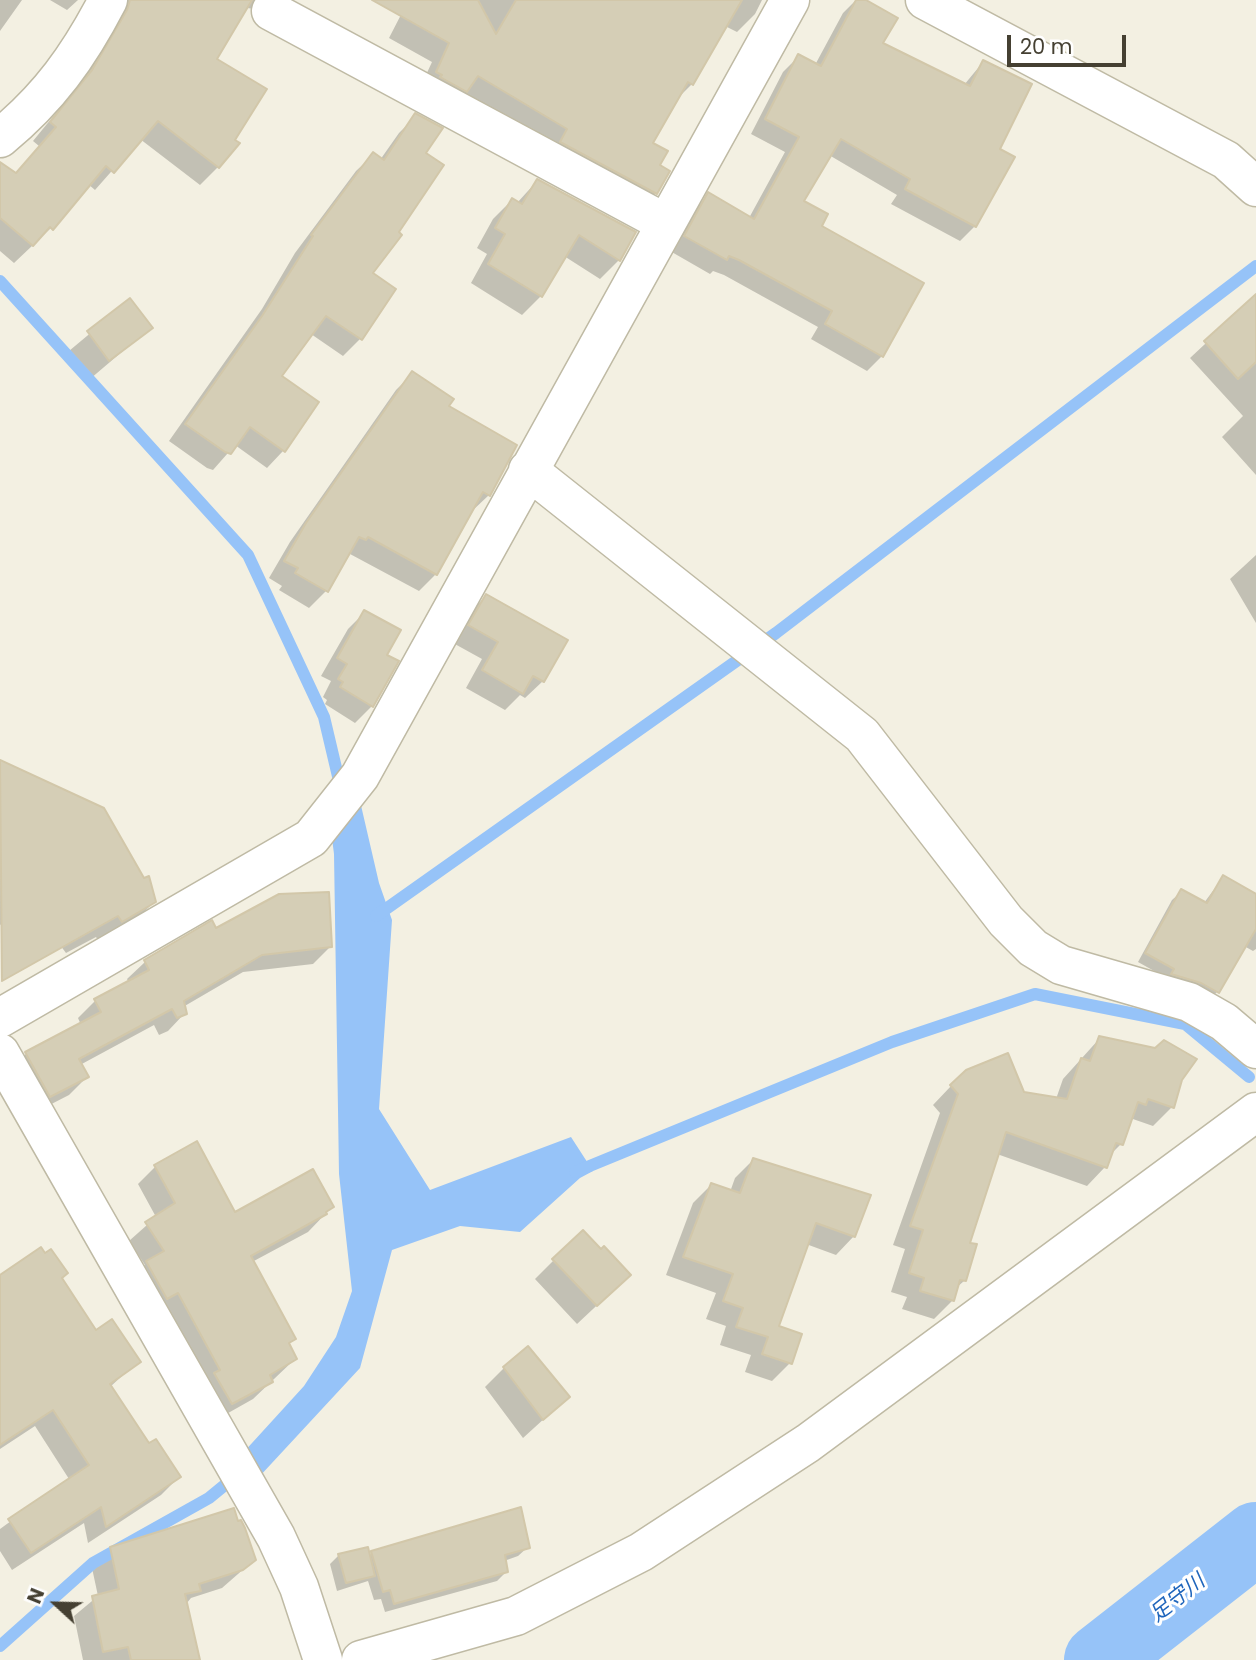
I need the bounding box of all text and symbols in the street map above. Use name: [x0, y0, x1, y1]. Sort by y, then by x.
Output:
scale bar: [1011, 21, 1130, 65]
text: 20 m: [1020, 32, 1073, 61]
north arrow: [21, 1569, 91, 1639]
water label: 足守川: [1145, 1570, 1211, 1628]
text: N: [21, 1584, 51, 1608]

